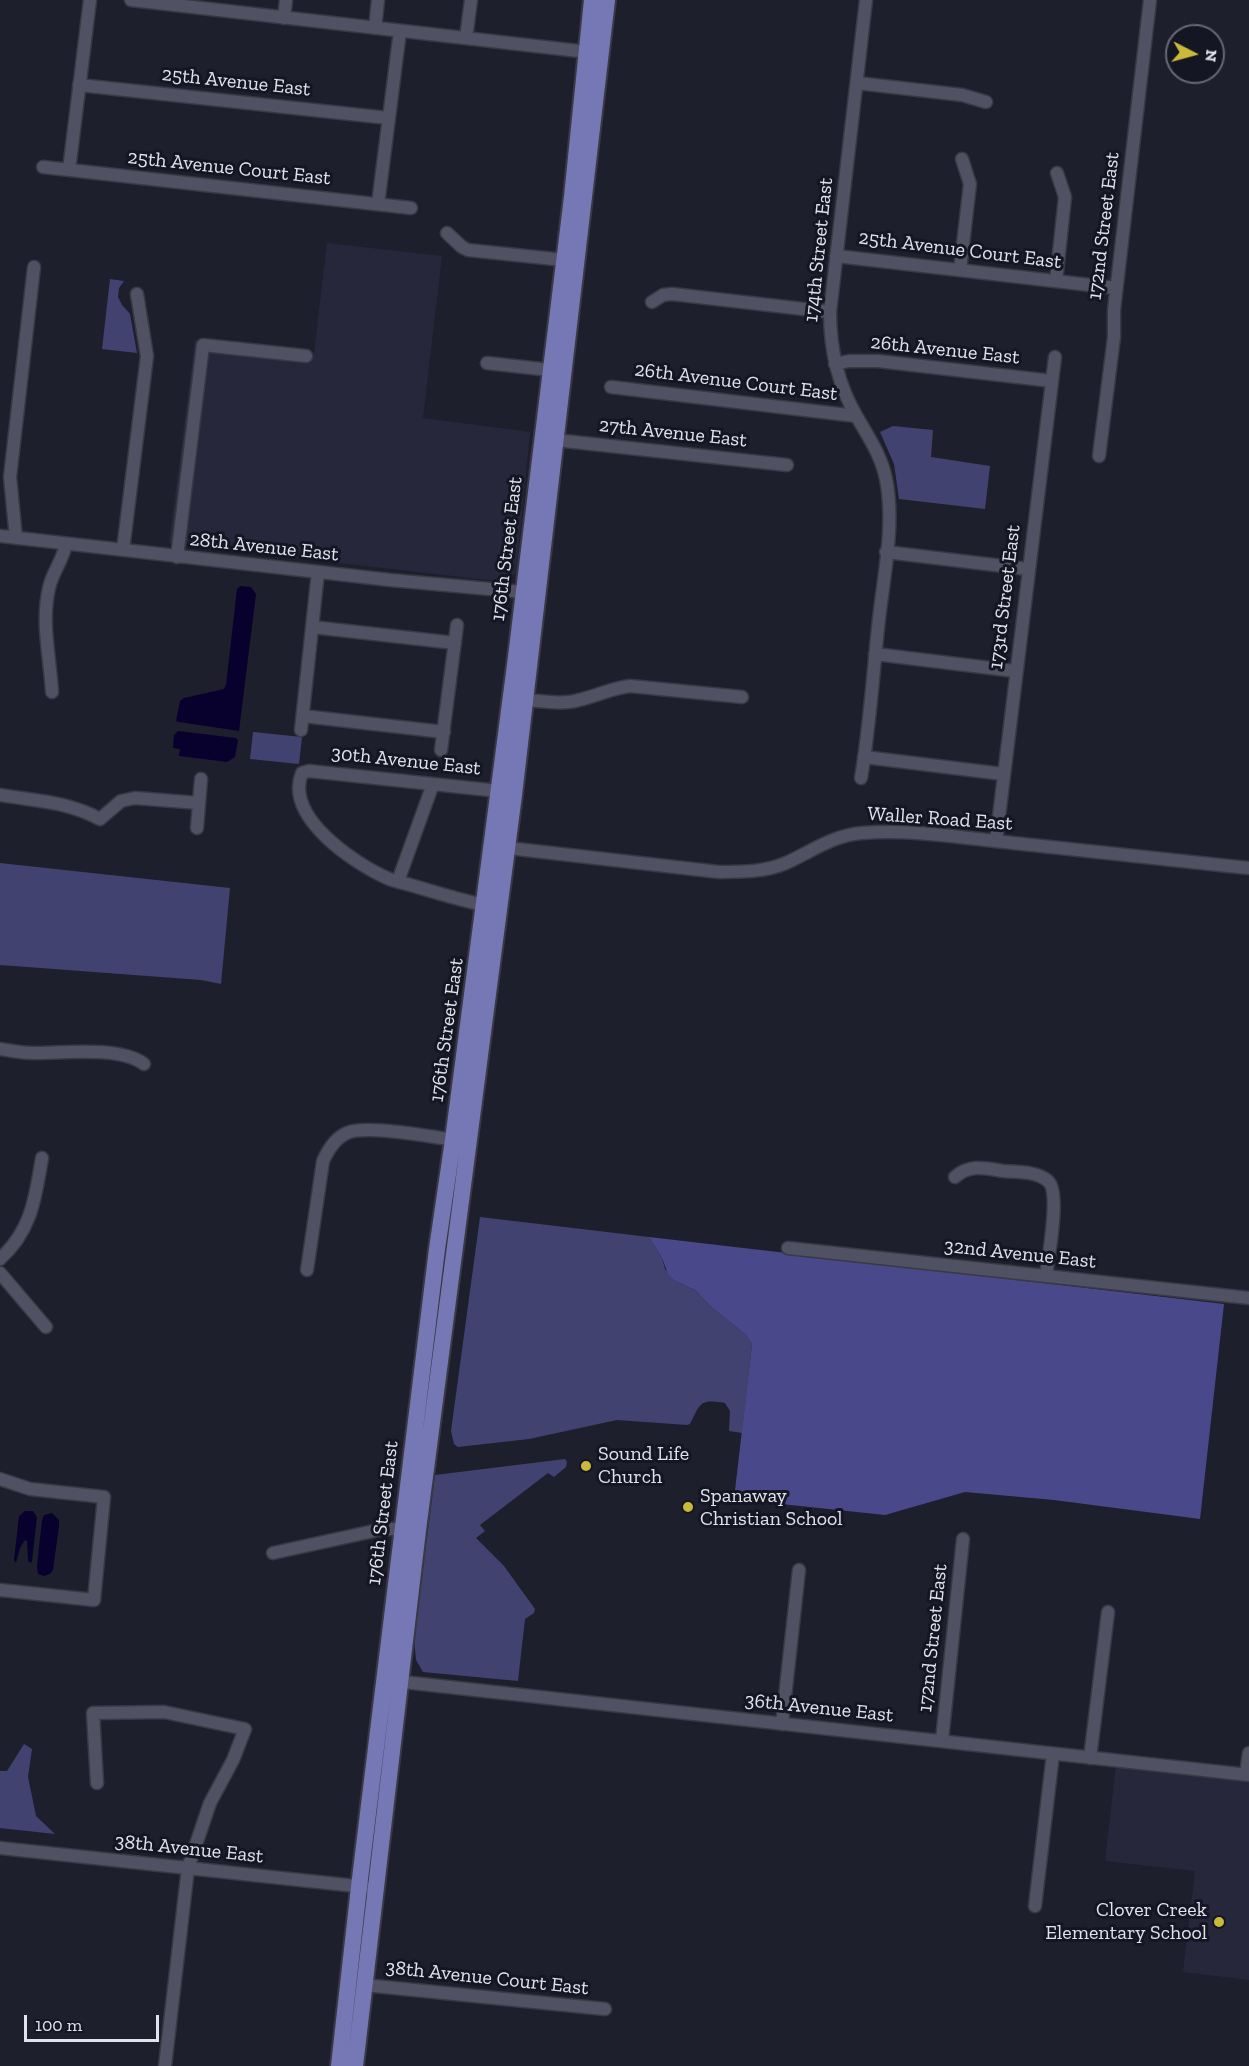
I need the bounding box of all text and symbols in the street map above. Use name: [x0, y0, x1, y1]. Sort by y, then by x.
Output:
north arrow: [1165, 24, 1225, 84]
text: N: [1201, 49, 1221, 63]
street label: 25th Avenue East: [161, 62, 311, 102]
street label: 25th Avenue Court East: [126, 145, 332, 191]
street label: 172nd Street East: [1083, 151, 1125, 301]
street label: 174th Street East: [799, 177, 839, 323]
street label: 25th Avenue Court East: [857, 226, 1063, 274]
street label: 26th Avenue East: [869, 330, 1021, 370]
street label: 26th Avenue Court East: [633, 358, 839, 406]
street label: 27th Avenue East: [598, 413, 748, 453]
street label: 176th Street East: [486, 475, 528, 623]
street label: 173rd Street East: [984, 523, 1026, 671]
street label: 28th Avenue East: [188, 527, 340, 567]
street label: 30th Avenue East: [330, 741, 482, 781]
street label: Waller Road East: [867, 802, 1013, 836]
street label: 176th Street East: [425, 956, 469, 1104]
street label: 32nd Avenue East: [943, 1234, 1097, 1274]
street label: 176th Street East: [362, 1439, 404, 1587]
place label: Sound Life Church: [598, 1442, 689, 1489]
marker: Sound Life Church: [579, 1459, 593, 1473]
place label: Spanaway Christian School: [700, 1484, 842, 1531]
marker: Spanaway Christian School: [681, 1500, 695, 1514]
street label: 172nd Street East: [913, 1563, 953, 1713]
street label: 36th Avenue East: [744, 1688, 894, 1728]
street label: 38th Avenue East: [114, 1829, 264, 1869]
place label: Clover Creek Elementary School: [1045, 1898, 1207, 1945]
marker: Clover Creek Elementary School: [1212, 1915, 1226, 1929]
street label: 38th Avenue Court East: [384, 1955, 590, 2001]
scale bar: [27, 2003, 162, 2041]
text: 100 m: [35, 2014, 82, 2036]

